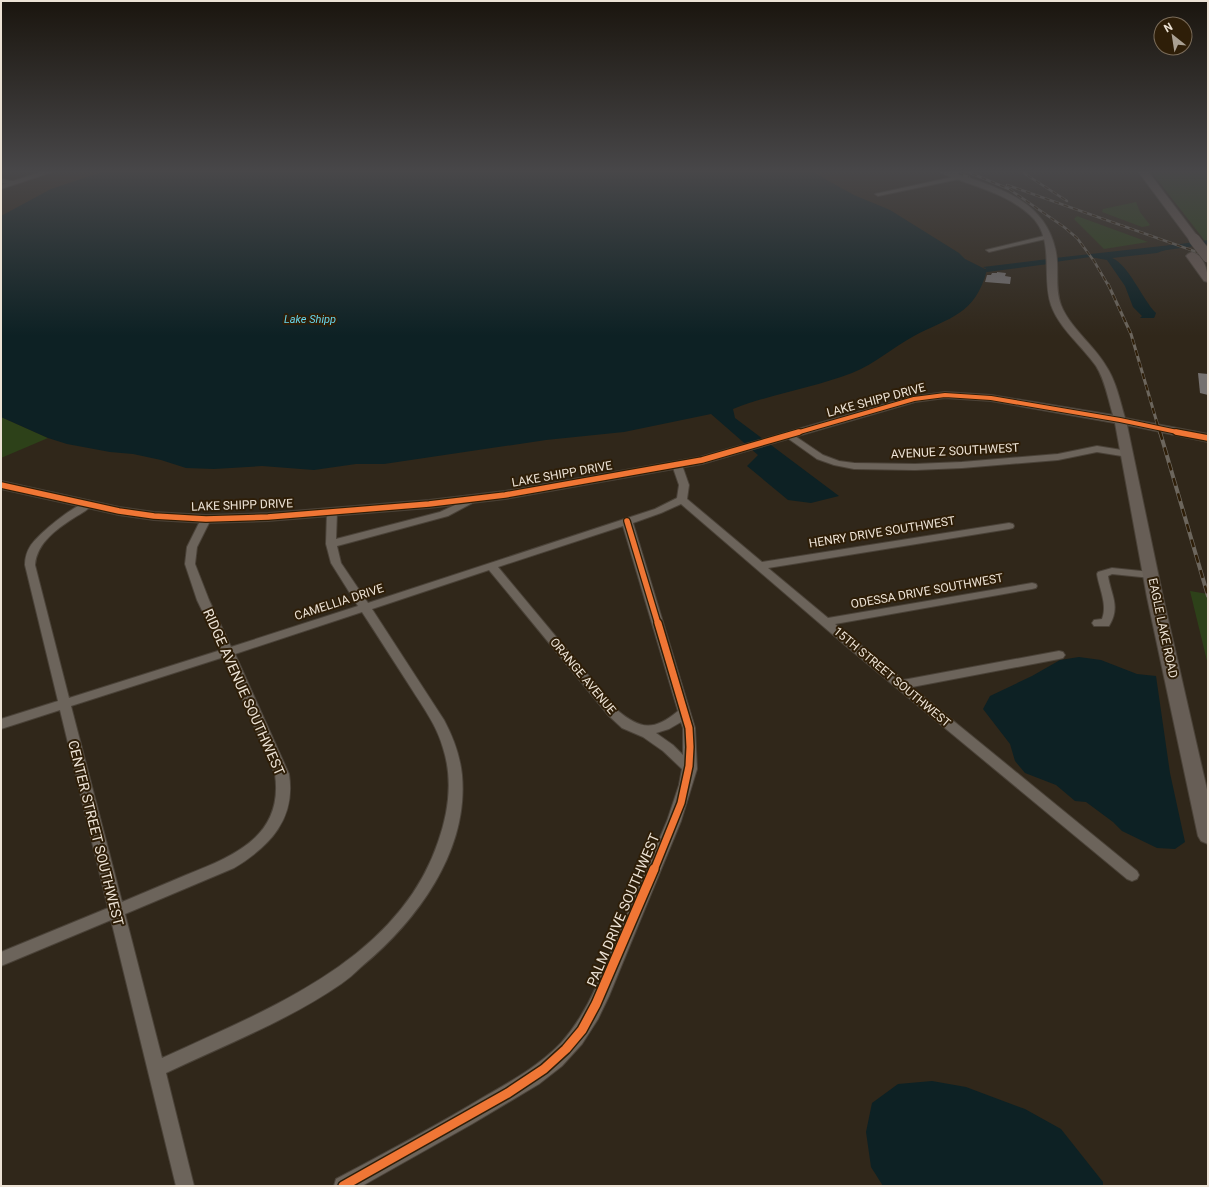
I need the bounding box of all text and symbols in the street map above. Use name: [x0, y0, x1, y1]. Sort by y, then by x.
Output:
north arrow: [1153, 16, 1193, 56]
text: N: [1162, 20, 1175, 35]
water label: Lake Shipp: [284, 313, 336, 326]
street label: LAKE SHIPP DRIVE: [825, 380, 927, 420]
street label: AVENUE Z SOUTHWEST: [890, 441, 1020, 461]
street label: LAKE SHIPP DRIVE: [511, 458, 614, 490]
street label: LAKE SHIPP DRIVE: [191, 496, 293, 514]
street label: HENRY DRIVE SOUTHWEST: [808, 514, 956, 550]
street label: ODESSA DRIVE SOUTHWEST: [850, 571, 1004, 611]
street label: EAGLE LAKE ROAD: [1146, 577, 1180, 679]
street label: CAMELLIA DRIVE: [293, 581, 386, 623]
street label: RIDGE AVENUE SOUTHWEST: [200, 606, 288, 778]
street label: 15TH STREET SOUTHWEST: [831, 624, 953, 730]
street label: ORANGE AVENUE: [547, 635, 619, 717]
street label: CENTER STREET SOUTHWEST: [65, 739, 127, 928]
street label: PALM DRIVE SOUTHWEST: [583, 831, 663, 989]

